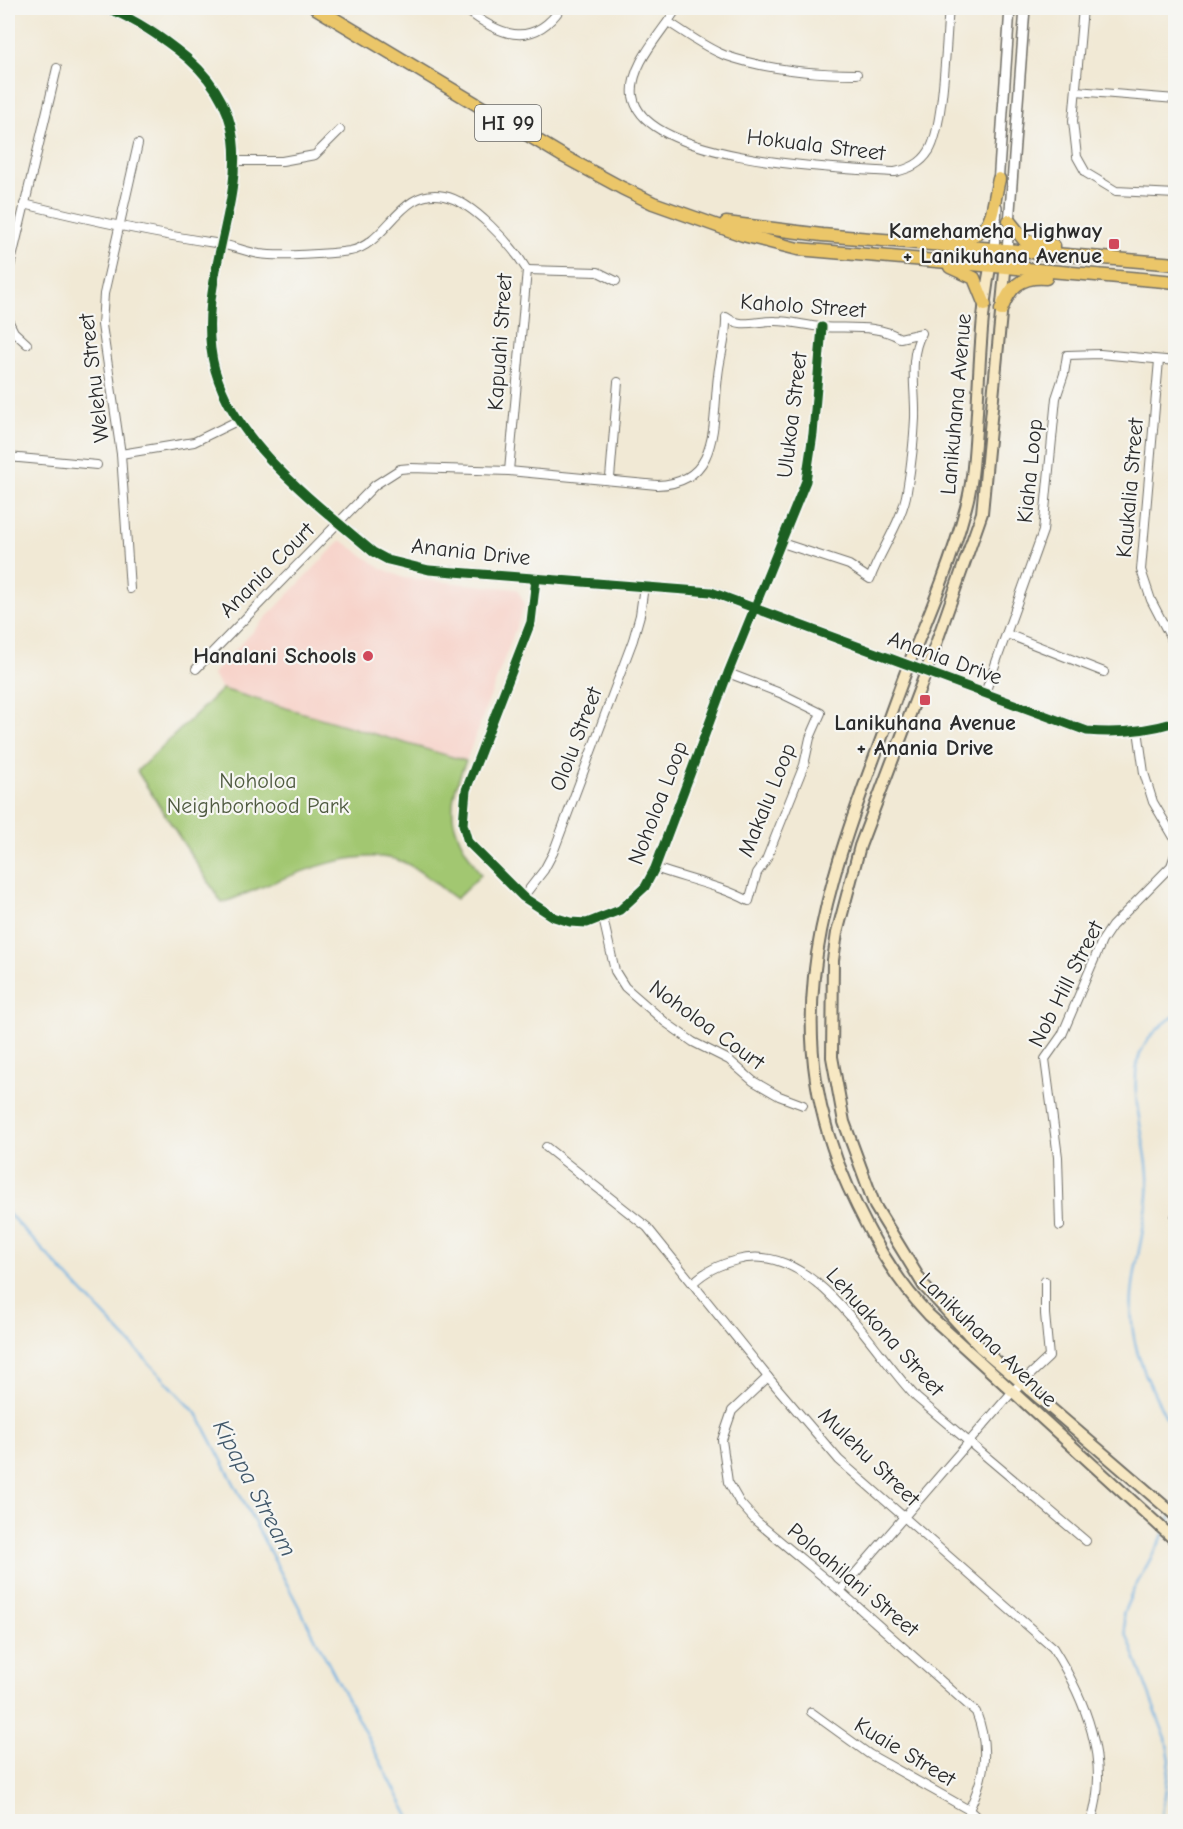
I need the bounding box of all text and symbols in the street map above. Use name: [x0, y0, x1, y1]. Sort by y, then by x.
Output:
road number: HI 99: [475, 105, 541, 141]
street label: Hokuala Street: [745, 124, 887, 166]
place label: Kamehameha Highway + Lanikuhana Avenue: [889, 218, 1103, 269]
marker: Kamehameha Highway + Lanikuhana Avenue: [1107, 237, 1121, 251]
street label: Kapuahi Street: [482, 272, 518, 411]
street label: Kaholo Street: [739, 289, 867, 323]
street label: Welehu Street: [73, 311, 115, 444]
street label: Lanikuhana Avenue: [935, 312, 977, 496]
street label: Ulukoa Street: [771, 350, 813, 480]
street label: Kaukalia Street: [1111, 416, 1149, 559]
street label: Kiaha Loop: [1012, 418, 1048, 524]
street label: Anania Court: [214, 517, 320, 623]
street label: Anania Drive: [410, 533, 532, 571]
street label: Anania Drive: [884, 625, 1006, 691]
place label: Hanalani Schools: [193, 643, 356, 669]
marker: Hanalani Schools: [361, 649, 375, 663]
street label: Ololu Street: [544, 683, 608, 795]
marker: Lanikuhana Avenue + Anania Drive: [918, 693, 932, 707]
place label: Lanikuhana Avenue + Anania Drive: [834, 710, 1016, 761]
street label: Noholoa Loop: [623, 738, 693, 868]
street label: Makalu Loop: [732, 739, 802, 861]
park label: Noholoa Neighborhood Park: [167, 768, 349, 819]
street label: Nob Hill Street: [1023, 916, 1109, 1051]
street label: Noholoa Court: [644, 974, 770, 1076]
street label: Lehuakona Street: [821, 1262, 950, 1402]
street label: Lanikuhana Avenue: [913, 1267, 1063, 1413]
street label: Mulehu Street: [813, 1402, 926, 1512]
water label: Kipapa Stream: [207, 1415, 303, 1561]
street label: Poloahilani Street: [782, 1518, 924, 1643]
street label: Kuaie Street: [850, 1712, 961, 1793]

